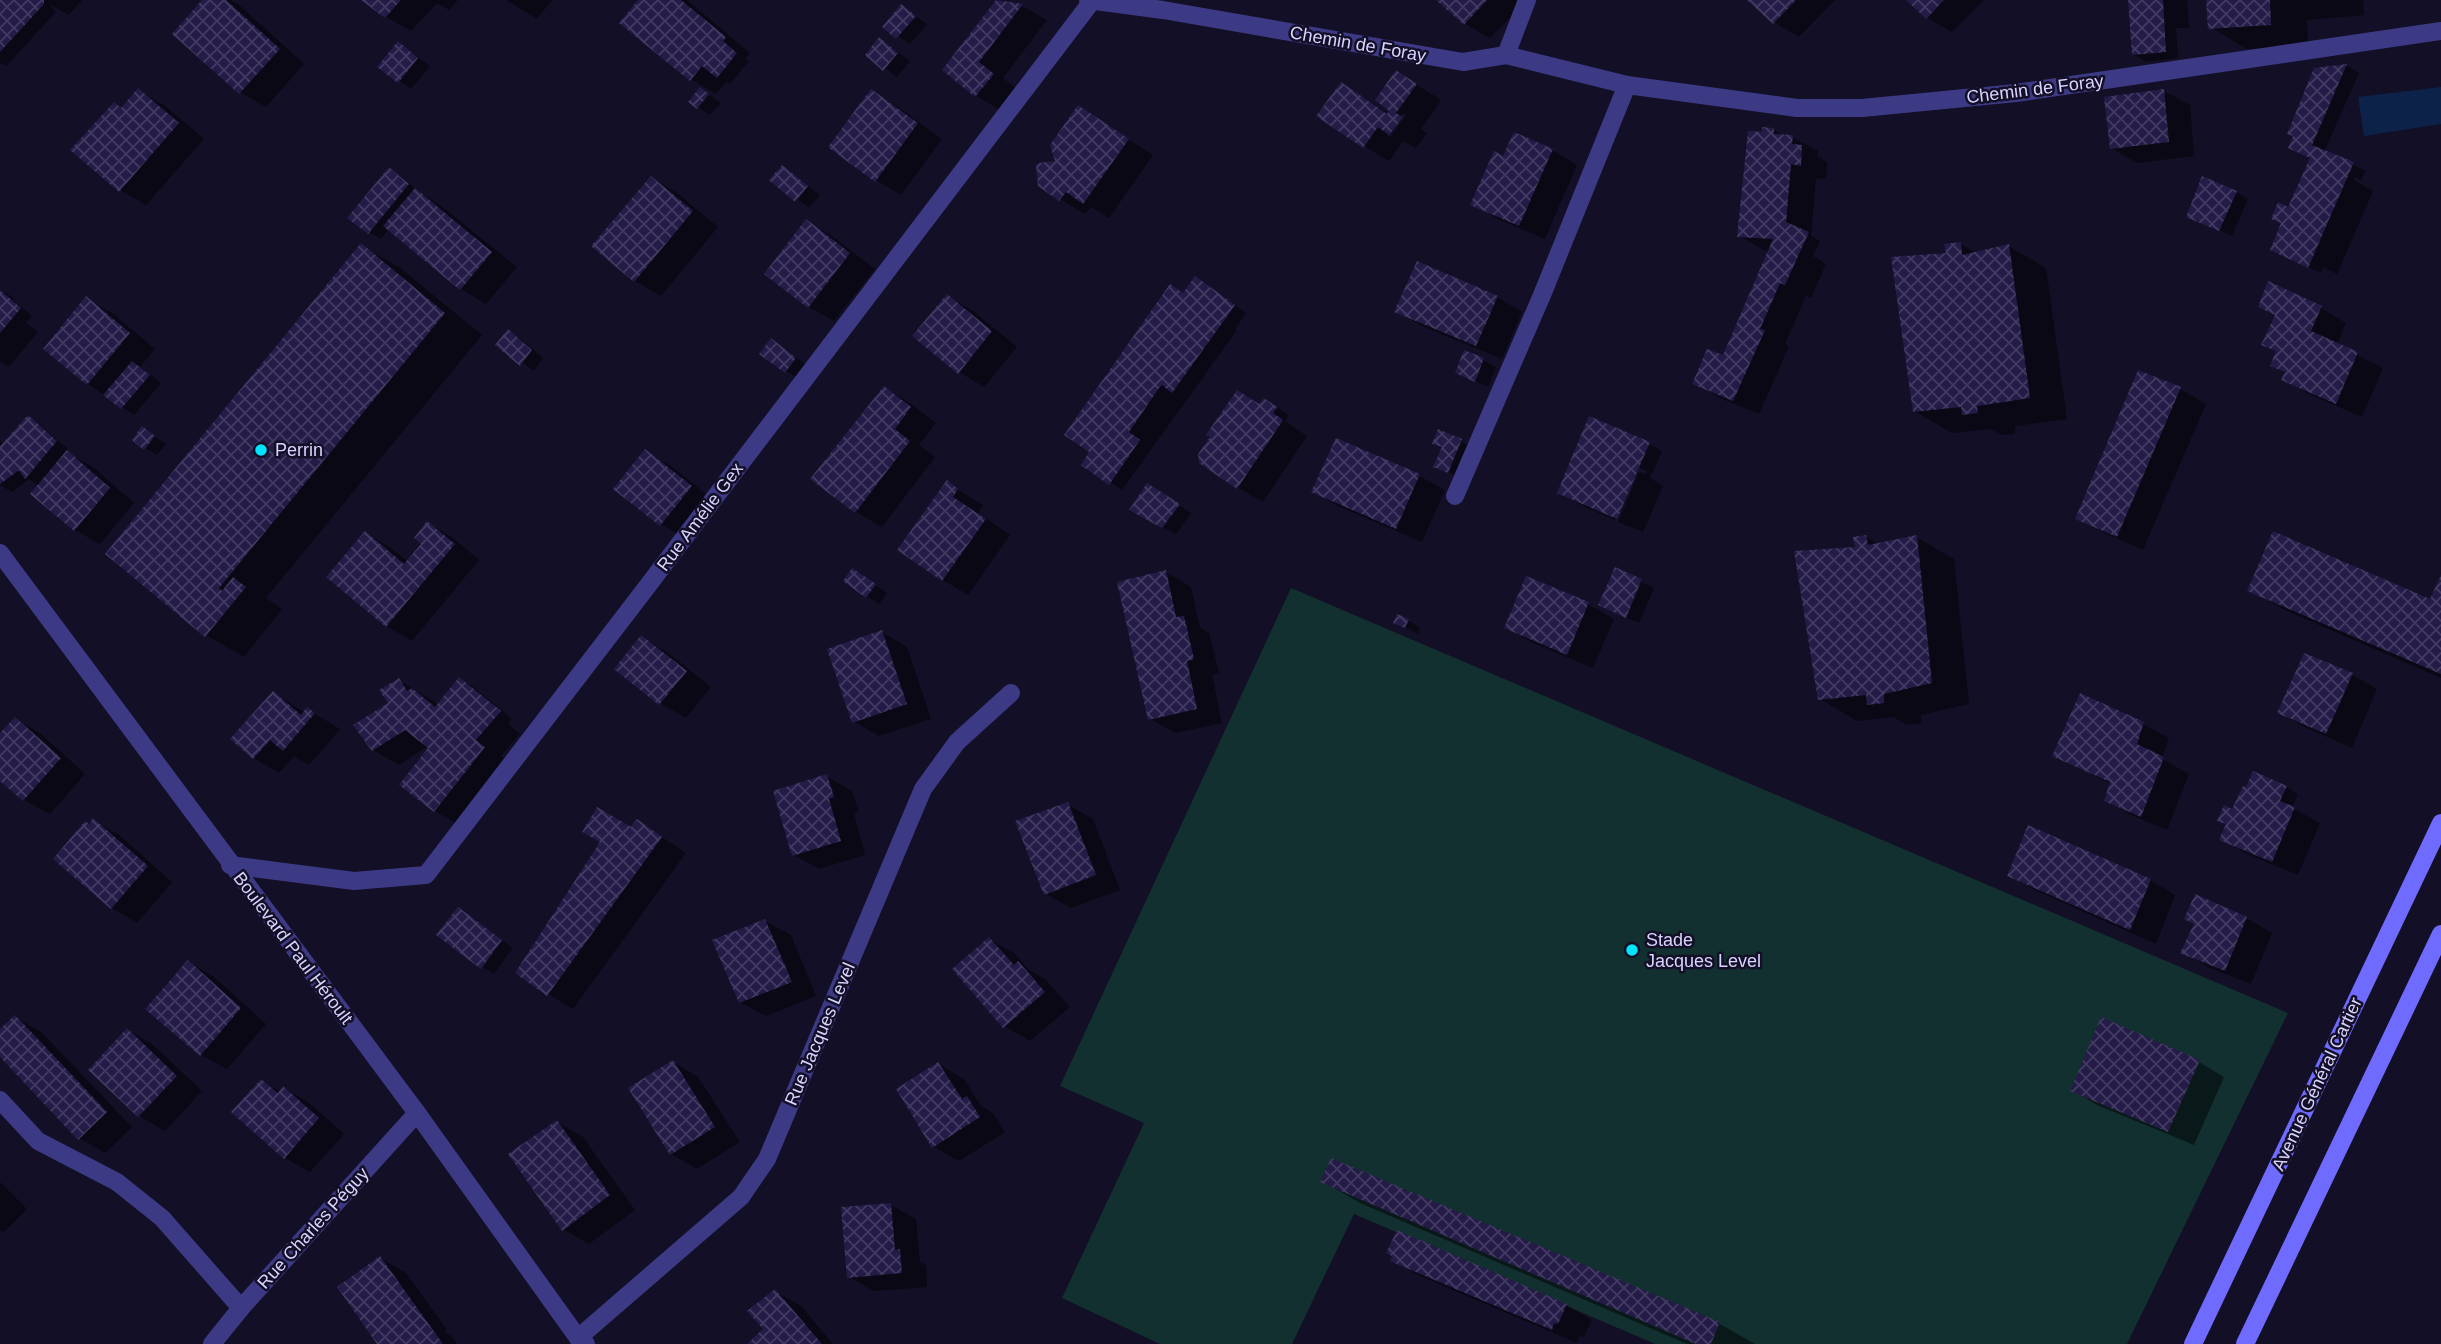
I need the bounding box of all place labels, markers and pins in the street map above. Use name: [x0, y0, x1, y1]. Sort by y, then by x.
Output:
place label: Perrin: [275, 440, 323, 460]
marker: Perrin: [253, 442, 269, 458]
place label: Stade Jacques Level: [1646, 930, 1761, 971]
marker: Stade Jacques Level: [1624, 942, 1640, 958]

